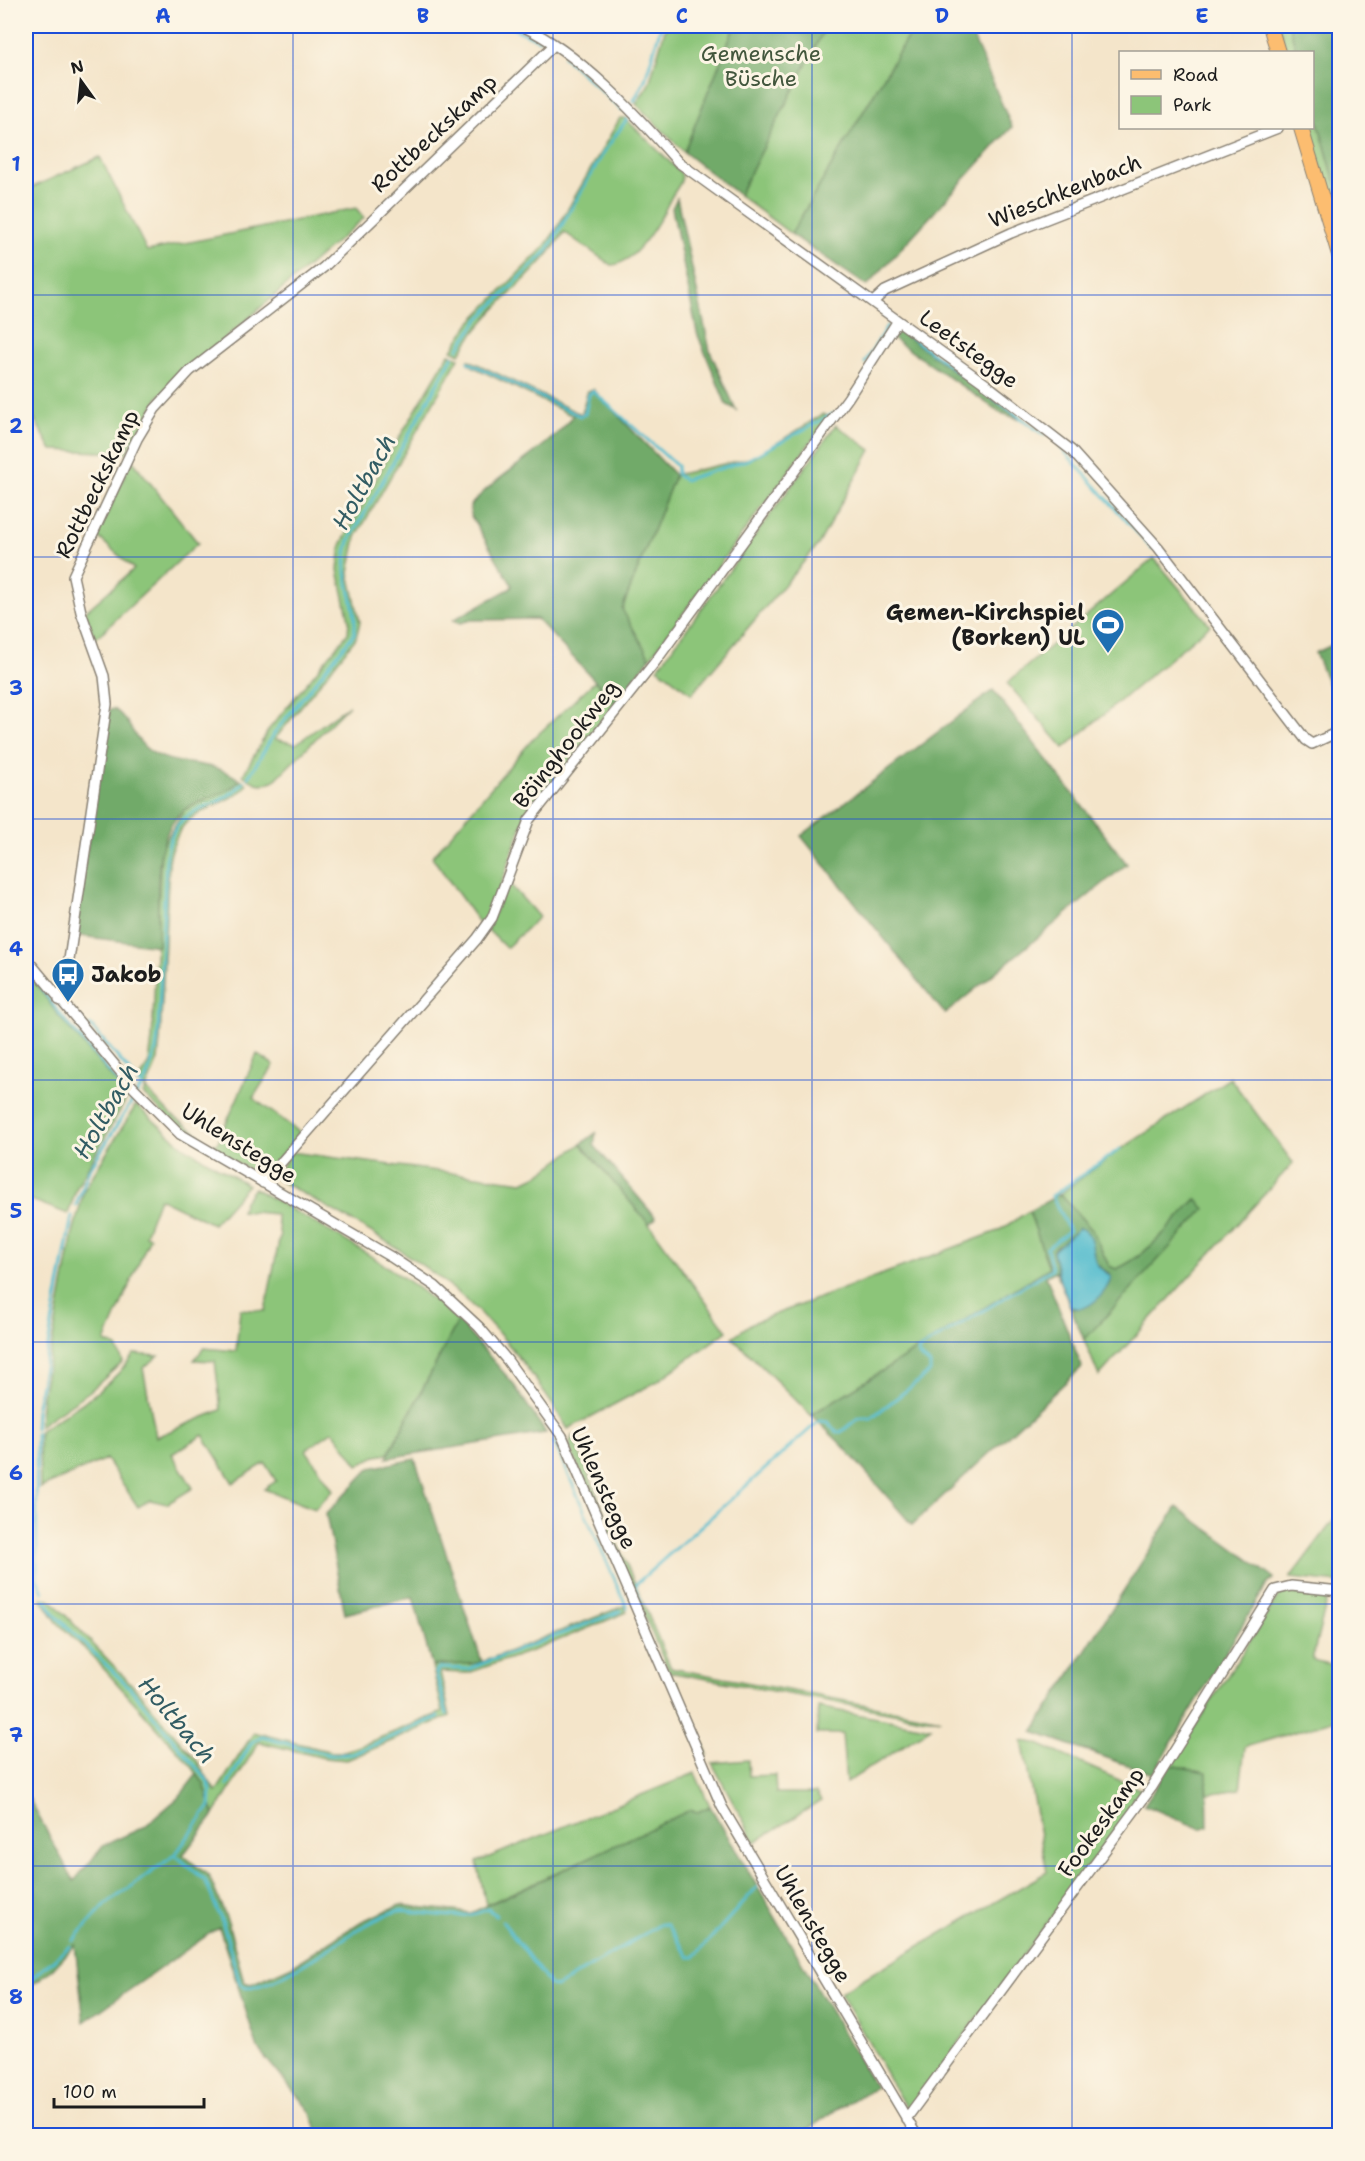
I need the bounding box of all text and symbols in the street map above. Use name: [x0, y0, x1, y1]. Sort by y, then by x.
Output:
text: A: [155, 3, 171, 29]
text: B: [417, 3, 429, 29]
text: C: [676, 3, 688, 29]
text: D: [935, 3, 949, 29]
text: E: [1195, 3, 1209, 29]
park label: Gemensche Büsche: [701, 39, 821, 93]
north arrow: [51, 51, 111, 111]
legend: [1119, 51, 1314, 129]
text: N: [68, 55, 86, 79]
text: Road: [1173, 63, 1218, 87]
street label: Rottbeckskamp: [365, 67, 503, 199]
text: Park: [1173, 93, 1212, 117]
street label: Wieschkenbach: [984, 147, 1146, 235]
text: 1: [11, 151, 21, 177]
street label: Leetstegge: [913, 303, 1025, 395]
street label: Rottbeckskamp: [48, 405, 146, 563]
text: 2: [9, 413, 23, 439]
water label: Holtbach: [324, 428, 404, 536]
place label: Gemen-Kirchspiel (Borken) UL: [886, 598, 1085, 652]
sports icon: Gemen-Kirchspiel (Borken) UL: [1090, 607, 1126, 654]
street label: Böinghookweg: [507, 674, 625, 814]
text: 3: [9, 675, 23, 701]
text: 4: [9, 936, 23, 962]
bus stop icon: Jakob: [50, 956, 86, 1003]
place label: Jakob: [91, 960, 161, 989]
water label: Holtbach: [66, 1057, 146, 1165]
street label: Uhlenstegge: [176, 1096, 302, 1190]
text: 5: [10, 1198, 22, 1224]
street label: Uhlenstegge: [564, 1422, 644, 1554]
text: 6: [9, 1460, 23, 1486]
water label: Holtbach: [131, 1669, 223, 1771]
text: 7: [9, 1722, 23, 1748]
street label: Fookeskamp: [1051, 1761, 1151, 1883]
street label: Uhlenstegge: [768, 1860, 858, 1988]
text: 8: [9, 1984, 23, 2010]
scale bar: [54, 2071, 204, 2109]
text: 100 m: [63, 2080, 117, 2104]

